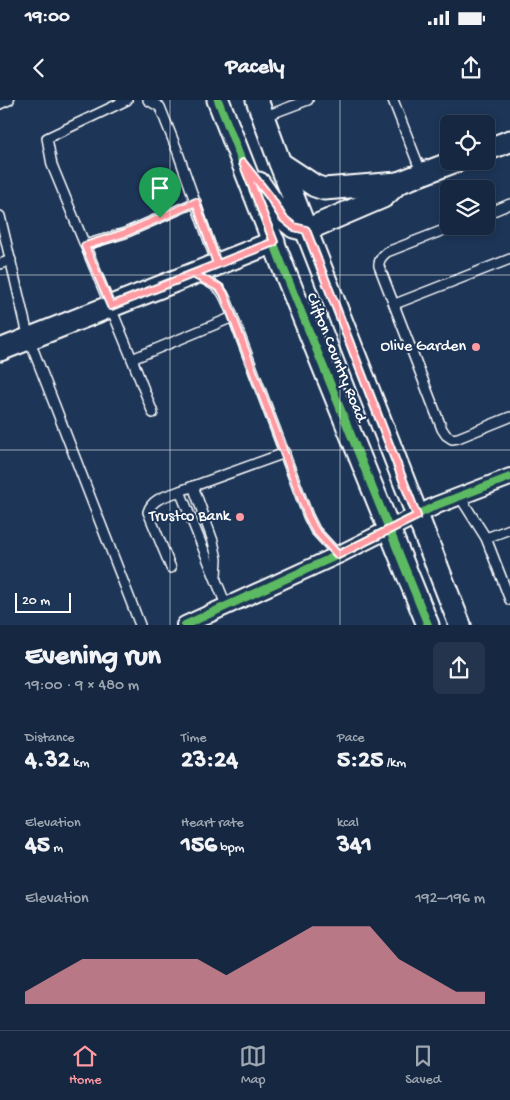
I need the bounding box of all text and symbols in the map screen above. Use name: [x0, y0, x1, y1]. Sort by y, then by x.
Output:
text: 19:00: [25, 6, 70, 29]
icon: back: [25, 54, 53, 82]
icon: share: [457, 54, 485, 82]
text: Pacely: [226, 55, 284, 81]
map controls: [440, 115, 495, 235]
button: locate: [440, 115, 495, 170]
pin: [139, 167, 181, 218]
icon: arrive: [146, 174, 174, 202]
button: layers: [440, 180, 495, 235]
street label: Clifton Country Road: [300, 291, 370, 427]
place label: Olive Garden: [380, 338, 466, 357]
marker: Olive Garden: [470, 341, 482, 353]
place label: Trustco Bank: [148, 508, 232, 527]
marker: Trustco Bank: [234, 511, 246, 523]
scale bar: [15, 590, 71, 613]
text: 20 m: [22, 593, 50, 610]
text: Evening run: [25, 641, 161, 674]
button: share: [433, 642, 485, 694]
text: 19:00 · 9 × 480 m: [25, 677, 139, 696]
text: Distance: [25, 730, 74, 747]
text: Time: [181, 730, 207, 747]
text: Pace: [337, 730, 364, 747]
text: 4.32: [25, 747, 70, 776]
text: 23:24: [181, 747, 238, 776]
text: 5:25: [337, 747, 383, 776]
text: km: [70, 755, 89, 772]
text: /km: [383, 755, 406, 772]
text: Elevation: [25, 815, 81, 832]
text: Heart rate: [181, 815, 244, 832]
text: kcal: [337, 815, 359, 832]
text: 45: [25, 832, 50, 861]
text: 156: [181, 832, 217, 861]
text: 341: [337, 832, 372, 861]
text: m: [50, 840, 63, 857]
text: bpm: [217, 840, 244, 857]
text: Elevation: [25, 890, 89, 909]
text: 192–196 m: [415, 890, 485, 909]
tab: Home: [69, 1042, 101, 1089]
tab: Map: [239, 1042, 267, 1089]
tab: Saved: [405, 1042, 441, 1089]

